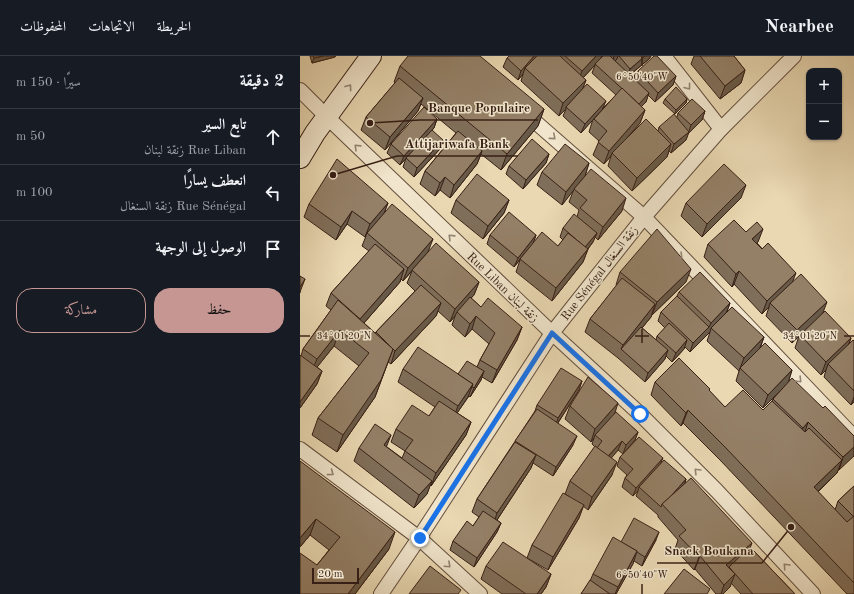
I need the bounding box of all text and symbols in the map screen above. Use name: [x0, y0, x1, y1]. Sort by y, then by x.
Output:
text: Nearbee: [765, 18, 834, 37]
text: المحفوظات: [20, 20, 66, 34]
text: الاتجاهات: [88, 20, 135, 34]
text: الخريطة: [157, 20, 191, 34]
map controls: [806, 68, 842, 140]
button: +: [806, 68, 842, 104]
text: 6°50'40"W: [616, 72, 668, 82]
text: 2 دقيقة: [240, 73, 284, 90]
text: سيرًا · 150 m: [16, 76, 81, 89]
one-way arrow: [683, 82, 690, 89]
one-way arrow: [344, 84, 351, 91]
callout: Banque Populaire: [420, 95, 538, 120]
text: Banque Populaire: [428, 102, 530, 115]
button: −: [806, 104, 842, 140]
text: تابع السير: [203, 118, 246, 133]
icon: ahead: [262, 126, 284, 148]
text: 50 m: [16, 130, 45, 143]
callout: Attijariwafa Bank: [397, 131, 518, 156]
one-way arrow: [548, 133, 555, 140]
text: Attijariwafa Bank: [405, 138, 510, 151]
text: Rue Liban زنقة لبنان: [144, 144, 246, 157]
one-way arrow: [354, 144, 362, 151]
text: انعطف يسارًا: [184, 174, 246, 189]
icon: left: [262, 182, 284, 204]
text: 100 m: [16, 186, 53, 199]
text: Rue Sénégal زنقة السنغال: [120, 200, 246, 213]
street label: Rue Sénégal زنقة السنغال: [559, 224, 640, 323]
one-way arrow: [448, 234, 456, 241]
icon: arrive: [262, 238, 284, 260]
text: الوصول إلى الوجهة: [155, 241, 246, 256]
street label: Rue Liban زنقة لبنان: [464, 251, 540, 325]
one-way arrow: [676, 251, 683, 259]
button: مشاركة: [16, 288, 146, 333]
button: حفظ: [154, 288, 284, 333]
text: 34°01'20"N: [317, 331, 372, 341]
text: 34°01'20"N: [783, 331, 838, 341]
one-way arrow: [795, 375, 802, 383]
route start: [631, 405, 649, 423]
one-way arrow: [327, 468, 334, 475]
one-way arrow: [694, 468, 702, 476]
route end: [411, 529, 429, 547]
callout: Snack Boukana: [657, 538, 762, 563]
text: Snack Boukana: [664, 545, 754, 558]
one-way arrow: [443, 560, 451, 567]
one-way arrow: [784, 563, 791, 570]
scale bar: [312, 566, 359, 585]
text: 20 m: [318, 569, 343, 580]
text: 6°50'40"W: [616, 570, 668, 580]

